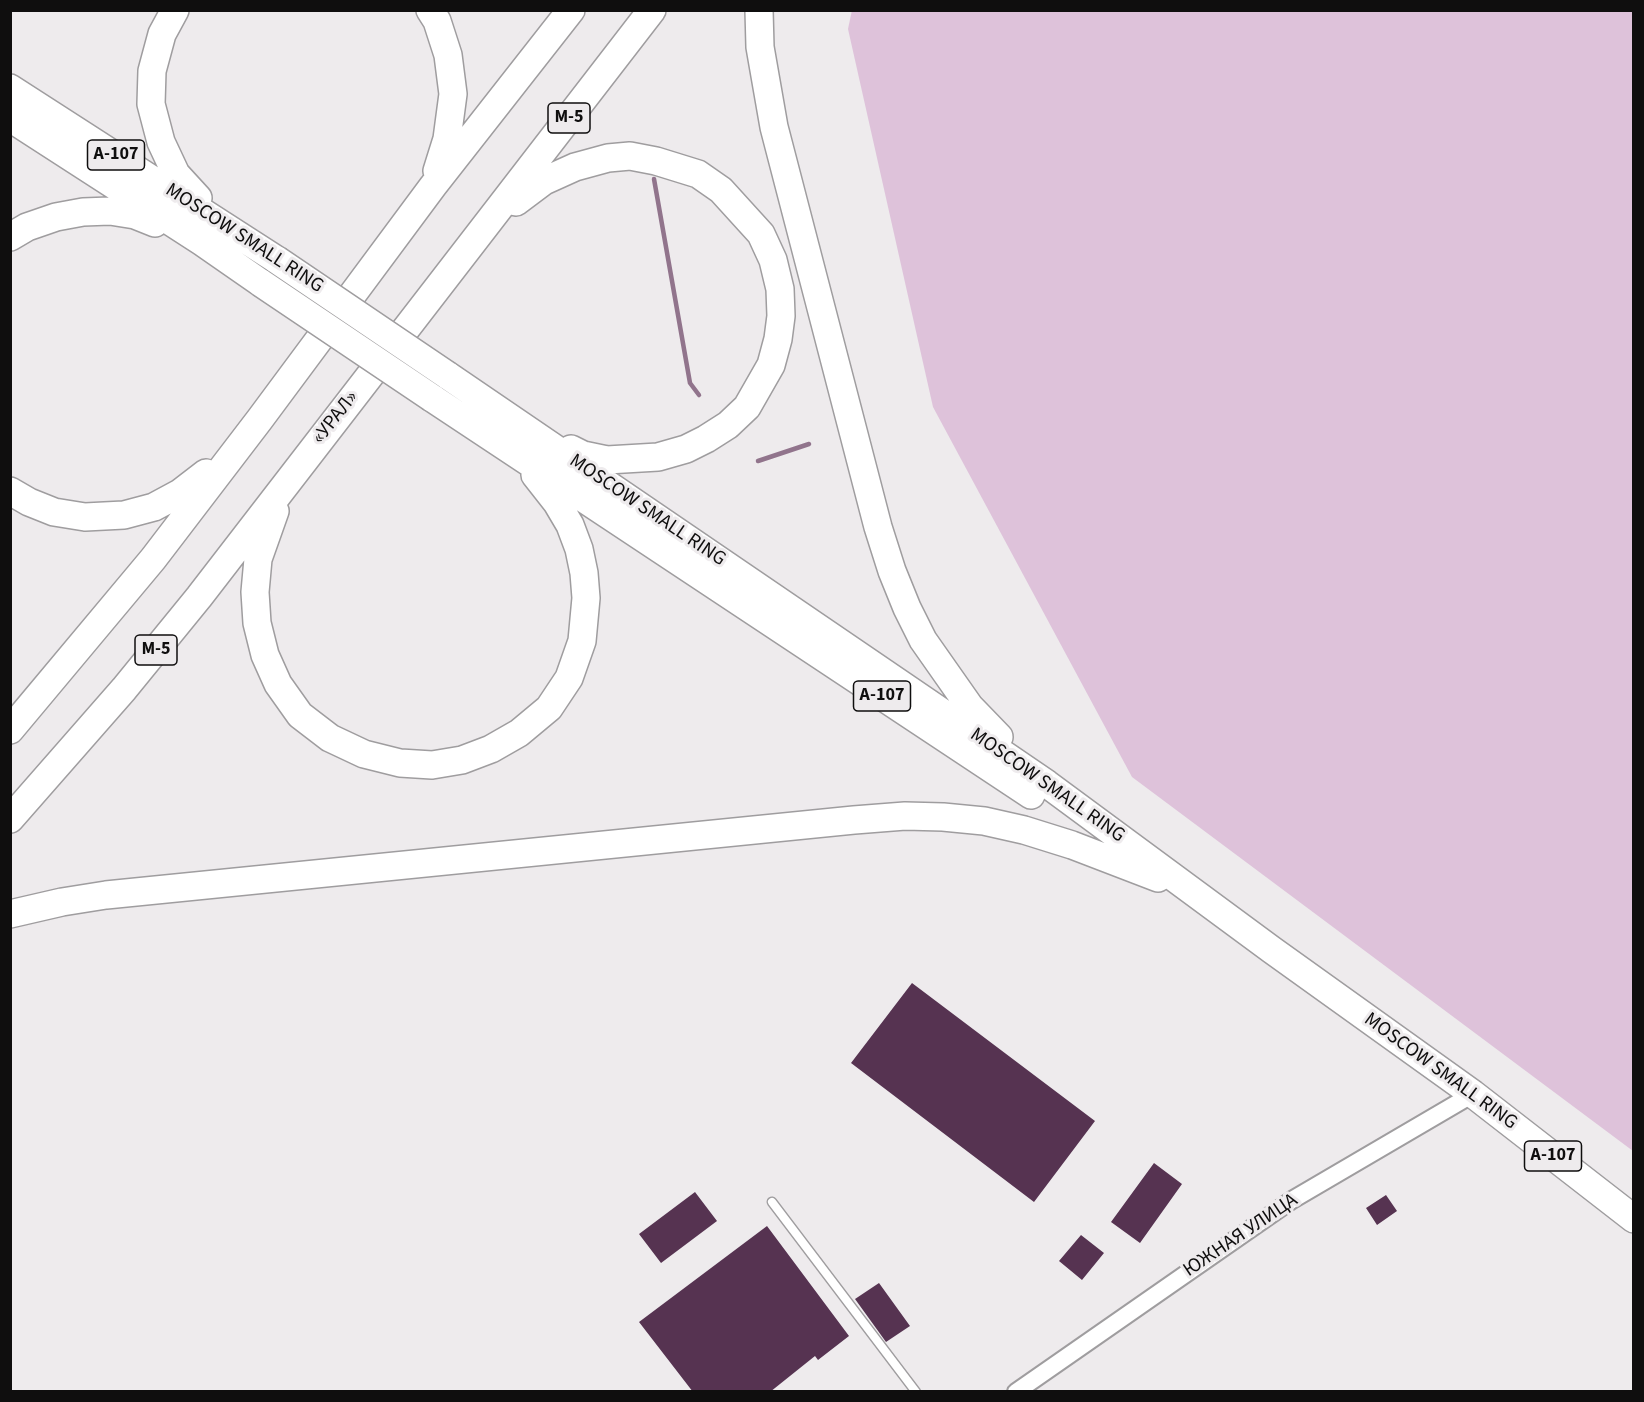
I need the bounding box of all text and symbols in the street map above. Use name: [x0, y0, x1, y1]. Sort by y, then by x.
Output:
road number: М-5: [548, 103, 590, 133]
road number: А-107: [88, 140, 144, 170]
street label: MOSCOW SMALL RING: [160, 179, 328, 299]
street label: «УРАЛ»: [308, 387, 364, 449]
street label: MOSCOW SMALL RING: [564, 450, 730, 572]
road number: М-5: [135, 635, 177, 665]
road number: А-107: [854, 681, 910, 711]
street label: MOSCOW SMALL RING: [965, 723, 1129, 849]
street label: MOSCOW SMALL RING: [1359, 1008, 1521, 1136]
road number: А-107: [1524, 1141, 1582, 1171]
street label: ЮЖНАЯ УЛИЦА: [1179, 1189, 1303, 1283]

